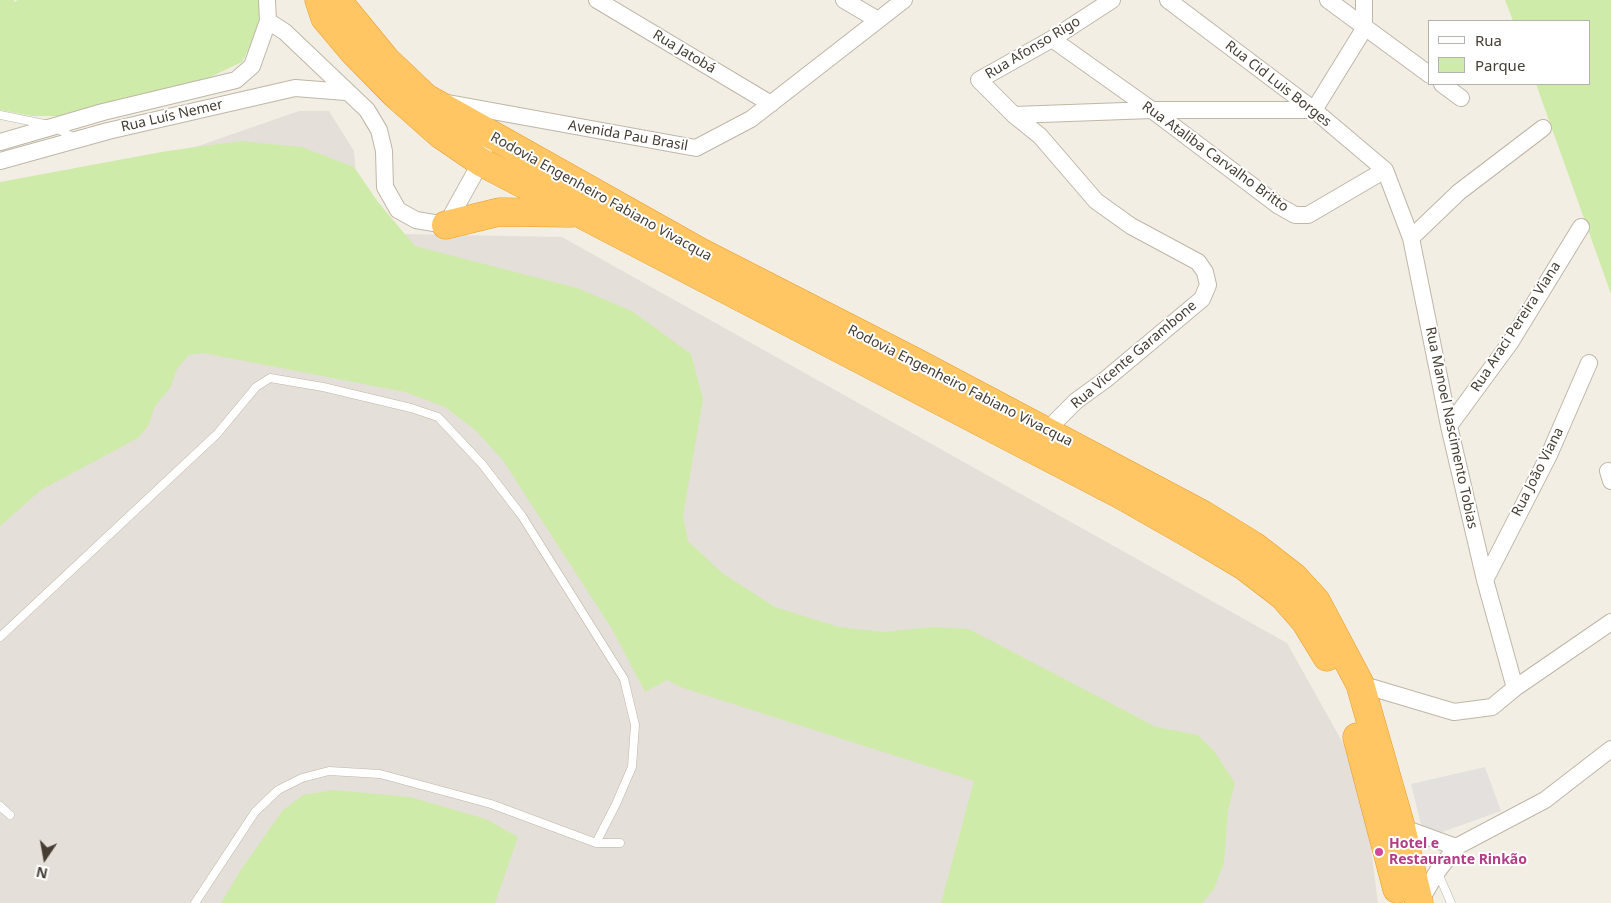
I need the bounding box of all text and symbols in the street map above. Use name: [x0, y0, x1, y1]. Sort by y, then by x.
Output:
street label: Rua Afonso Rigo: [982, 13, 1084, 83]
legend: [1428, 20, 1591, 85]
street label: Rua Jatobá: [649, 27, 719, 77]
text: Rua: [1475, 30, 1502, 50]
street label: Rua Cid Luis Borges: [1222, 37, 1334, 131]
text: Parque: [1475, 55, 1525, 75]
street label: Rua Luís Nemer: [119, 96, 225, 136]
street label: Rua Ataliba Carvalho Britto: [1138, 98, 1292, 216]
street label: Avenida Pau Brasil: [567, 117, 689, 155]
street label: Rodovia Engenheiro Fabiano Vivacqua: [487, 129, 715, 265]
street label: Rua Araci Pereira Viana: [1468, 259, 1564, 395]
street label: Rua Vicente Garambone: [1068, 298, 1200, 412]
street label: Rodovia Engenheiro Fabiano Vivacqua: [845, 322, 1075, 450]
street label: Rua Manoel Nascimento Tobias: [1421, 325, 1481, 531]
street label: Rua João Viana: [1508, 425, 1568, 519]
north arrow: [20, 833, 70, 883]
place label: Hotel e Restaurante Rinkão: [1389, 836, 1527, 869]
marker: Hotel e Restaurante Rinkão: [1373, 846, 1385, 858]
text: N: [34, 863, 49, 884]

